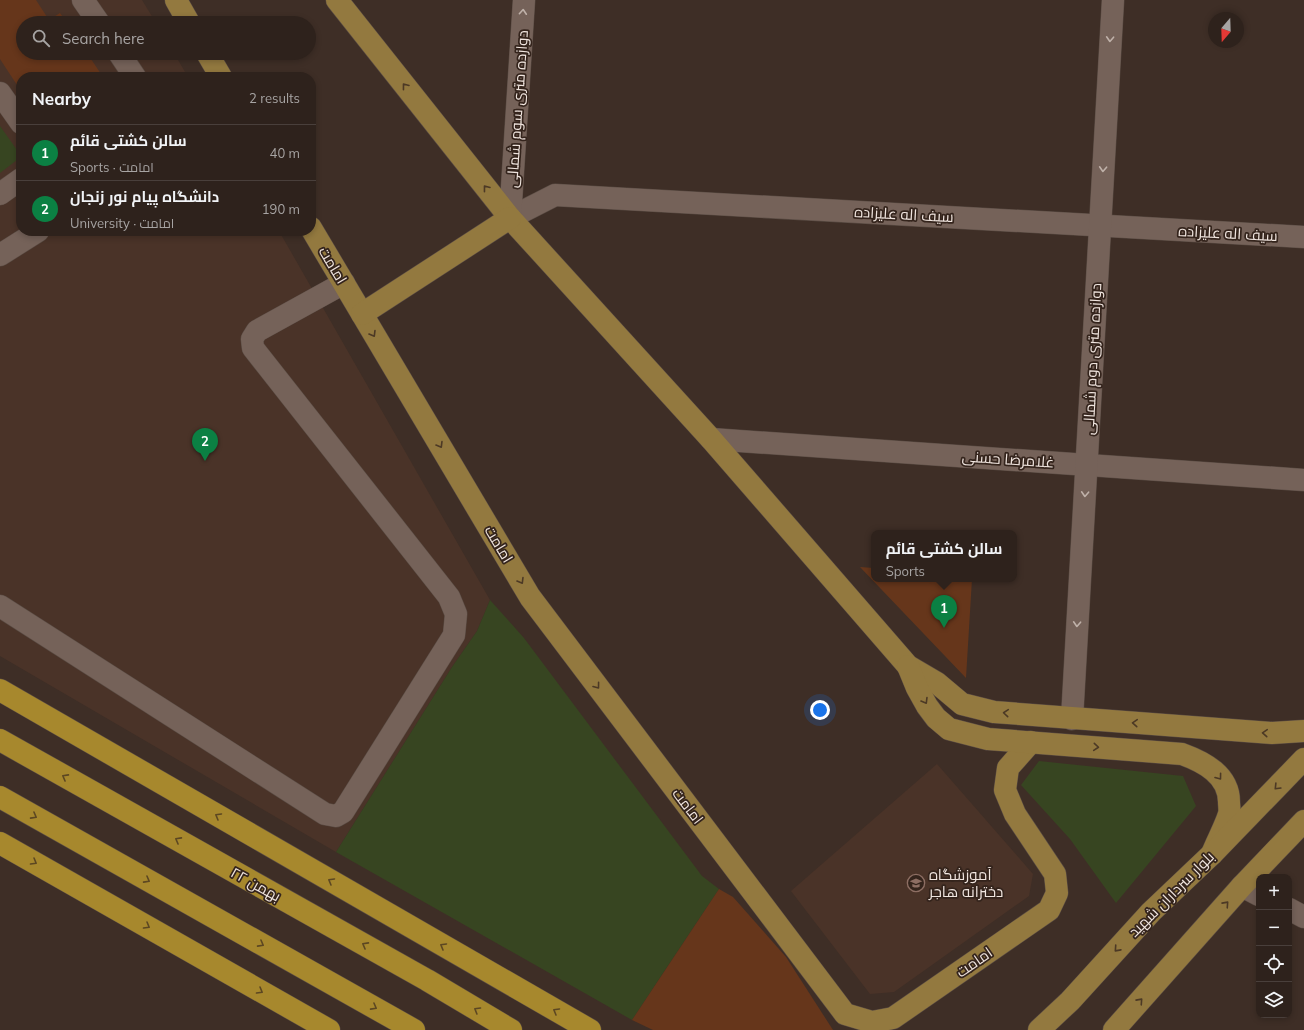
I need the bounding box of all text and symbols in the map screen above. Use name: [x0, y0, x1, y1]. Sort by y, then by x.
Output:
one-way arrow: [519, 9, 528, 15]
north arrow: [1208, 12, 1244, 48]
search box: [16, 16, 316, 60]
icon: search: [30, 27, 52, 49]
text: Search here: [62, 29, 144, 48]
street label: دوازده متری سوم شمالی: [502, 30, 533, 189]
one-way arrow: [1106, 36, 1115, 42]
one-way arrow: [403, 84, 410, 91]
text: Nearby: [32, 88, 91, 109]
text: 2 results: [249, 90, 300, 106]
text: سالن کشتی قائم: [70, 131, 187, 150]
text: 1: [41, 145, 49, 161]
text: 40 m: [270, 145, 300, 161]
text: Sports · امامت: [70, 159, 154, 175]
one-way arrow: [1099, 166, 1108, 172]
one-way arrow: [484, 185, 491, 192]
text: دانشگاه پیام نور زنجان: [70, 187, 219, 206]
text: 2: [41, 201, 49, 217]
text: 190 m: [262, 201, 300, 217]
street label: سیف اله علیزاده: [854, 202, 954, 226]
text: University · امامت: [70, 215, 174, 231]
street label: سیف اله علیزاده: [1178, 221, 1278, 245]
street label: امامت: [315, 243, 351, 287]
street label: دوازده متری دوم شمالی: [1079, 282, 1106, 436]
one-way arrow: [369, 330, 376, 337]
pin: 2: [192, 428, 218, 461]
one-way arrow: [435, 441, 442, 448]
street label: غلامرضا حسنی: [961, 446, 1055, 473]
one-way arrow: [1080, 491, 1089, 497]
street label: امامت: [481, 522, 517, 566]
popup: [871, 530, 1017, 582]
text: سالن کشتی قائم: [886, 539, 1002, 558]
text: Sports: [886, 563, 925, 579]
one-way arrow: [516, 577, 523, 584]
pin: 1: [931, 595, 957, 628]
one-way arrow: [1073, 621, 1082, 627]
one-way arrow: [592, 682, 599, 689]
one-way arrow: [920, 697, 927, 704]
your location: [810, 700, 830, 720]
one-way arrow: [1003, 709, 1009, 718]
one-way arrow: [1132, 719, 1138, 728]
one-way arrow: [1262, 728, 1268, 737]
one-way arrow: [1093, 743, 1099, 752]
one-way arrow: [1214, 772, 1221, 779]
one-way arrow: [62, 774, 69, 781]
one-way arrow: [1274, 782, 1282, 790]
street label: امامت: [668, 784, 708, 828]
one-way arrow: [30, 812, 37, 819]
one-way arrow: [215, 813, 222, 820]
one-way arrow: [175, 838, 182, 845]
street label: بلوار سرداران شهید: [1124, 847, 1219, 942]
one-way arrow: [30, 858, 37, 865]
street label: ۲۲ بهمن: [227, 863, 284, 906]
place label: آموزشگاه دخترانه هاجر: [928, 865, 1003, 901]
school or university icon: آموزشگاه دخترانه هاجر: [906, 873, 926, 893]
map controls: [1256, 874, 1292, 1018]
button: +: [1256, 874, 1292, 910]
one-way arrow: [143, 875, 151, 882]
one-way arrow: [328, 878, 335, 885]
one-way arrow: [1222, 901, 1229, 908]
button: −: [1256, 910, 1292, 946]
one-way arrow: [143, 922, 150, 929]
one-way arrow: [257, 939, 264, 946]
one-way arrow: [361, 942, 369, 949]
one-way arrow: [440, 943, 447, 950]
street label: امامت: [952, 943, 996, 981]
one-way arrow: [1114, 944, 1122, 952]
button: locate: [1256, 946, 1292, 982]
button: layers: [1256, 982, 1292, 1018]
one-way arrow: [256, 986, 263, 993]
one-way arrow: [1135, 998, 1143, 1006]
one-way arrow: [370, 1003, 377, 1010]
one-way arrow: [474, 1007, 481, 1015]
one-way arrow: [553, 1008, 560, 1015]

